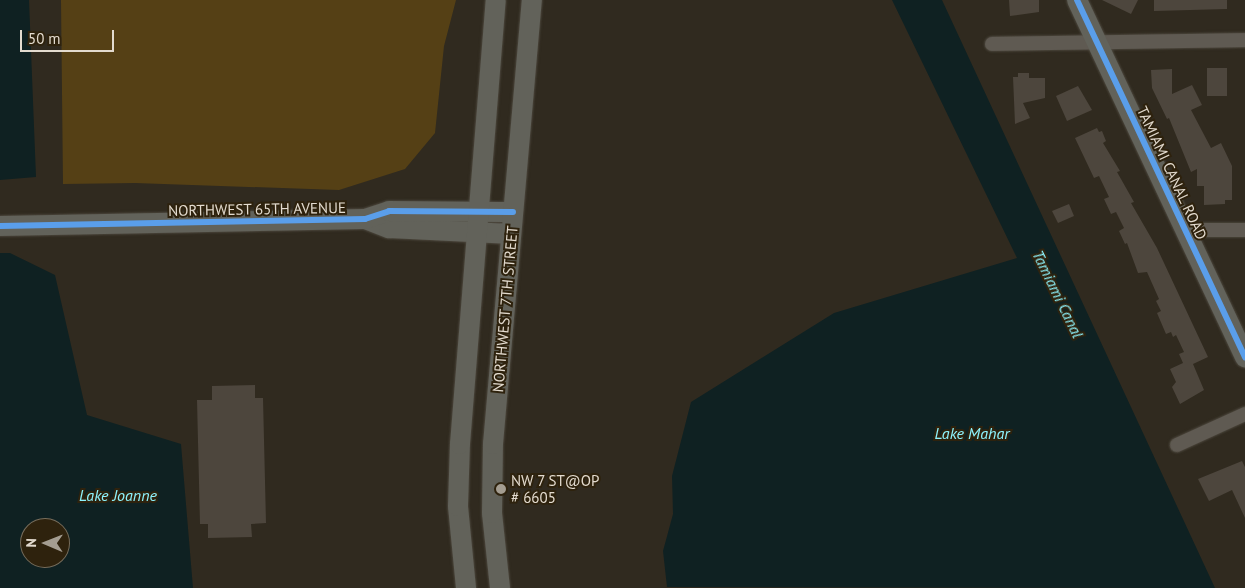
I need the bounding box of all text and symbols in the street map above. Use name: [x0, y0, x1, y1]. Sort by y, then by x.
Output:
scale bar: [22, 20, 116, 52]
text: 50 m: [28, 29, 61, 48]
street label: TAMIAMI CANAL ROAD: [1133, 103, 1211, 243]
street label: NORTHWEST 65TH AVENUE: [167, 198, 347, 220]
street label: NORTHWEST 7TH STREET: [489, 225, 521, 393]
water label: Tamiami Canal: [1028, 247, 1088, 341]
water label: Lake Mahar: [935, 423, 1009, 443]
place label: NW 7 ST@OP # 6605: [511, 471, 601, 506]
marker: NW 7 ST@OP # 6605: [495, 483, 507, 495]
water label: Lake Joanne: [79, 485, 157, 505]
north arrow: [20, 518, 70, 568]
text: N: [22, 538, 40, 548]

